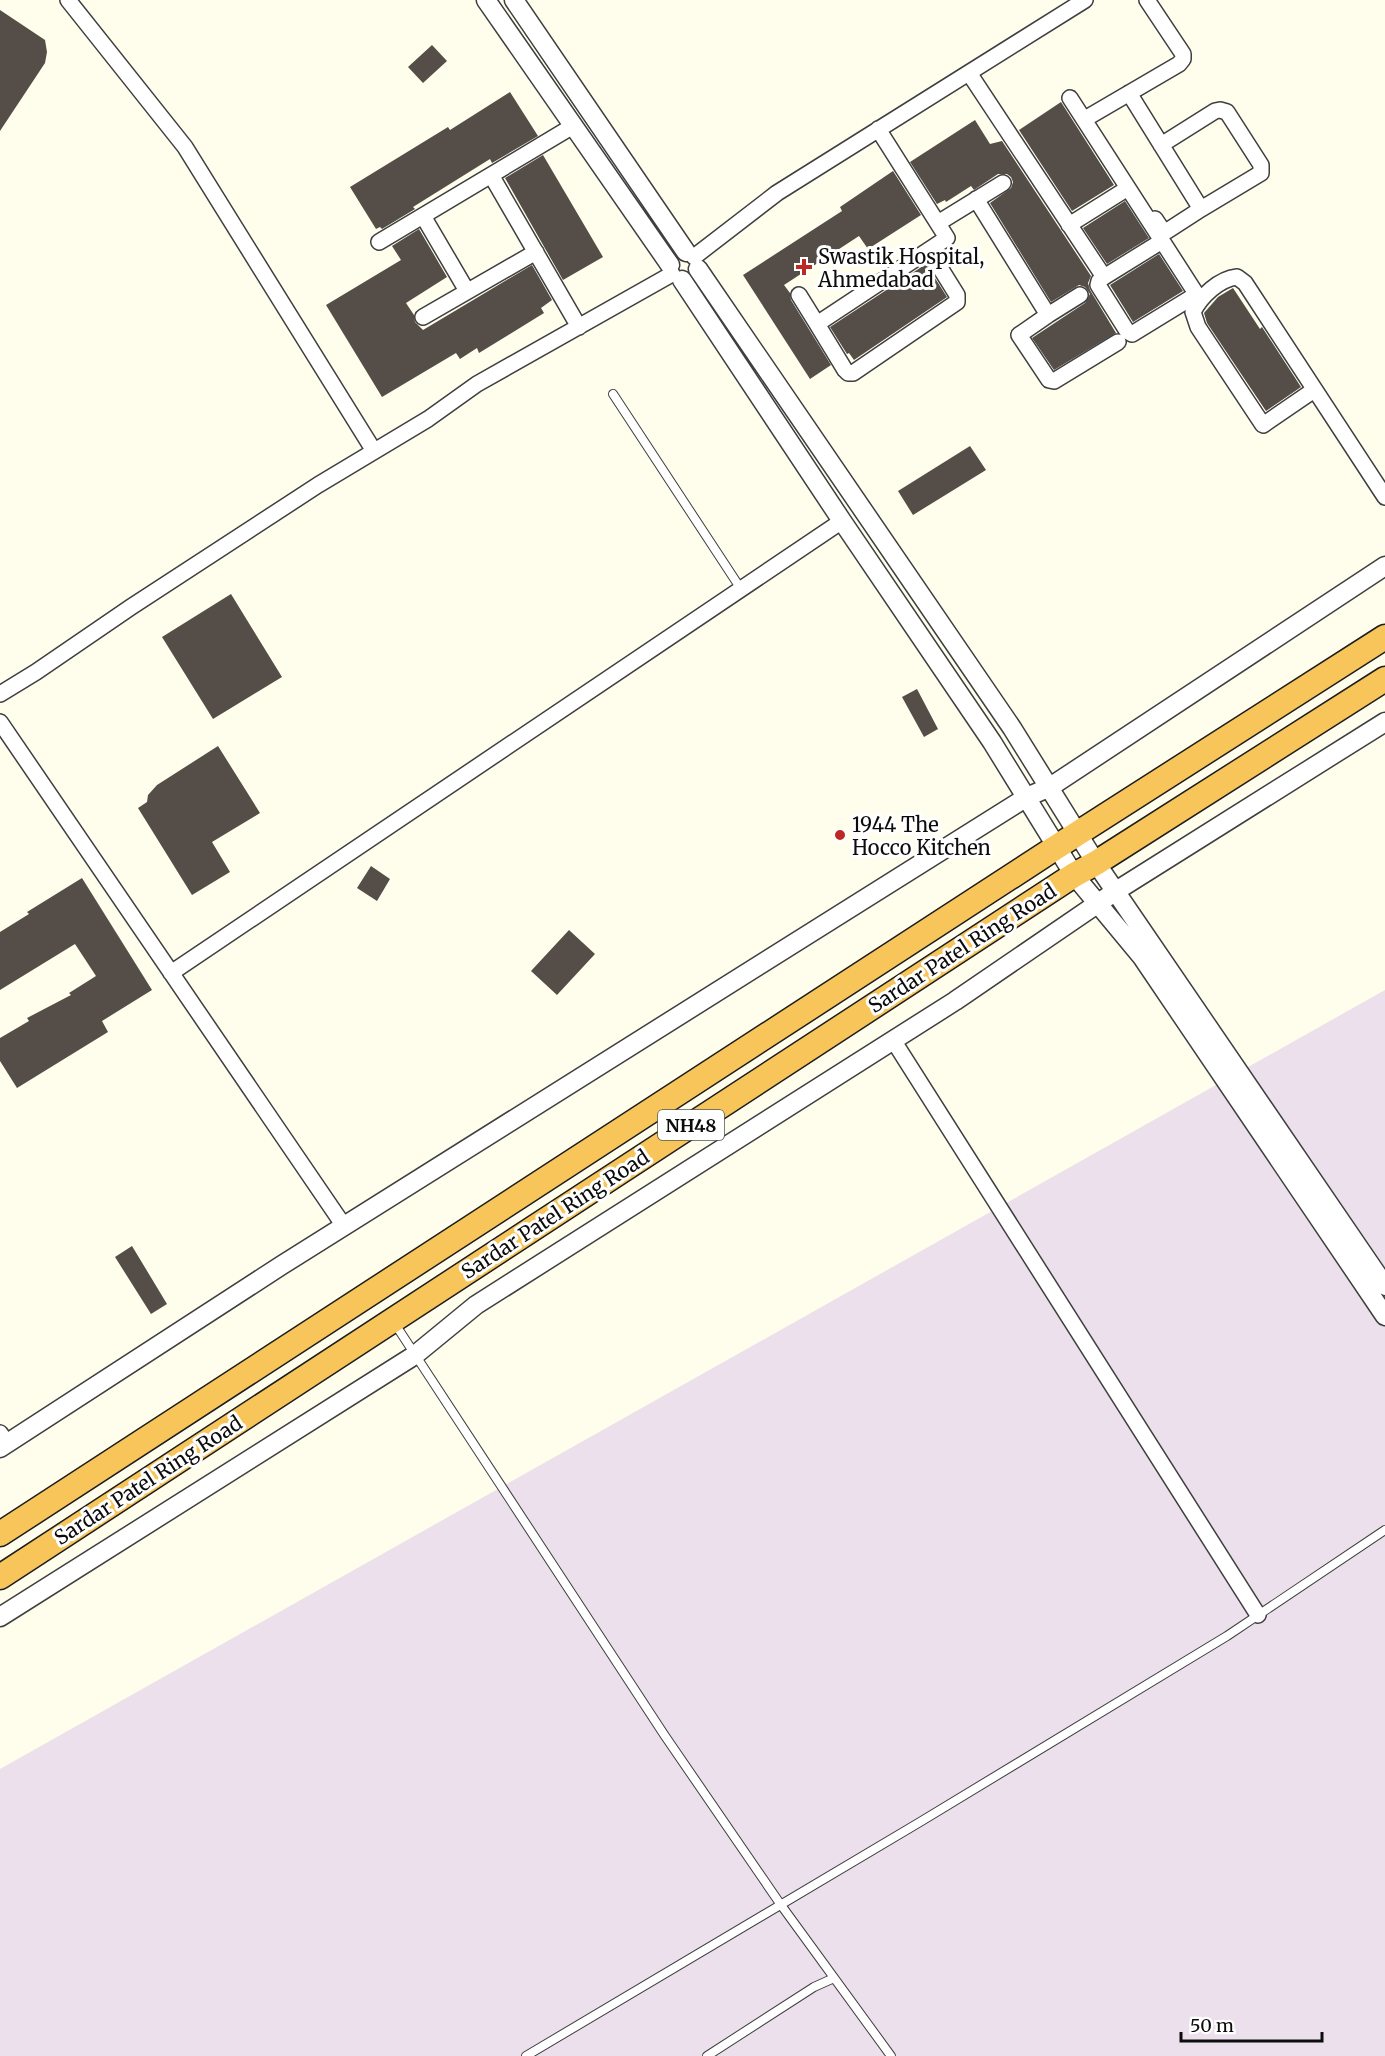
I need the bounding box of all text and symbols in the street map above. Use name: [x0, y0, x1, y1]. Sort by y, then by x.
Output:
place label: Swastik Hospital, Ahmedabad: [817, 244, 984, 292]
marker: Swastik Hospital, Ahmedabad: [795, 258, 813, 276]
place label: 1944 The Hocco Kitchen: [852, 812, 991, 860]
marker: 1944 The Hocco Kitchen: [833, 828, 847, 842]
street label: Sardar Patel Ring Road: [863, 878, 1061, 1018]
road number: NH48: [658, 1110, 724, 1140]
street label: Sardar Patel Ring Road: [456, 1144, 654, 1284]
street label: Sardar Patel Ring Road: [49, 1410, 247, 1550]
scale bar: [1181, 2005, 1322, 2043]
text: 50 m: [1190, 2014, 1234, 2037]

